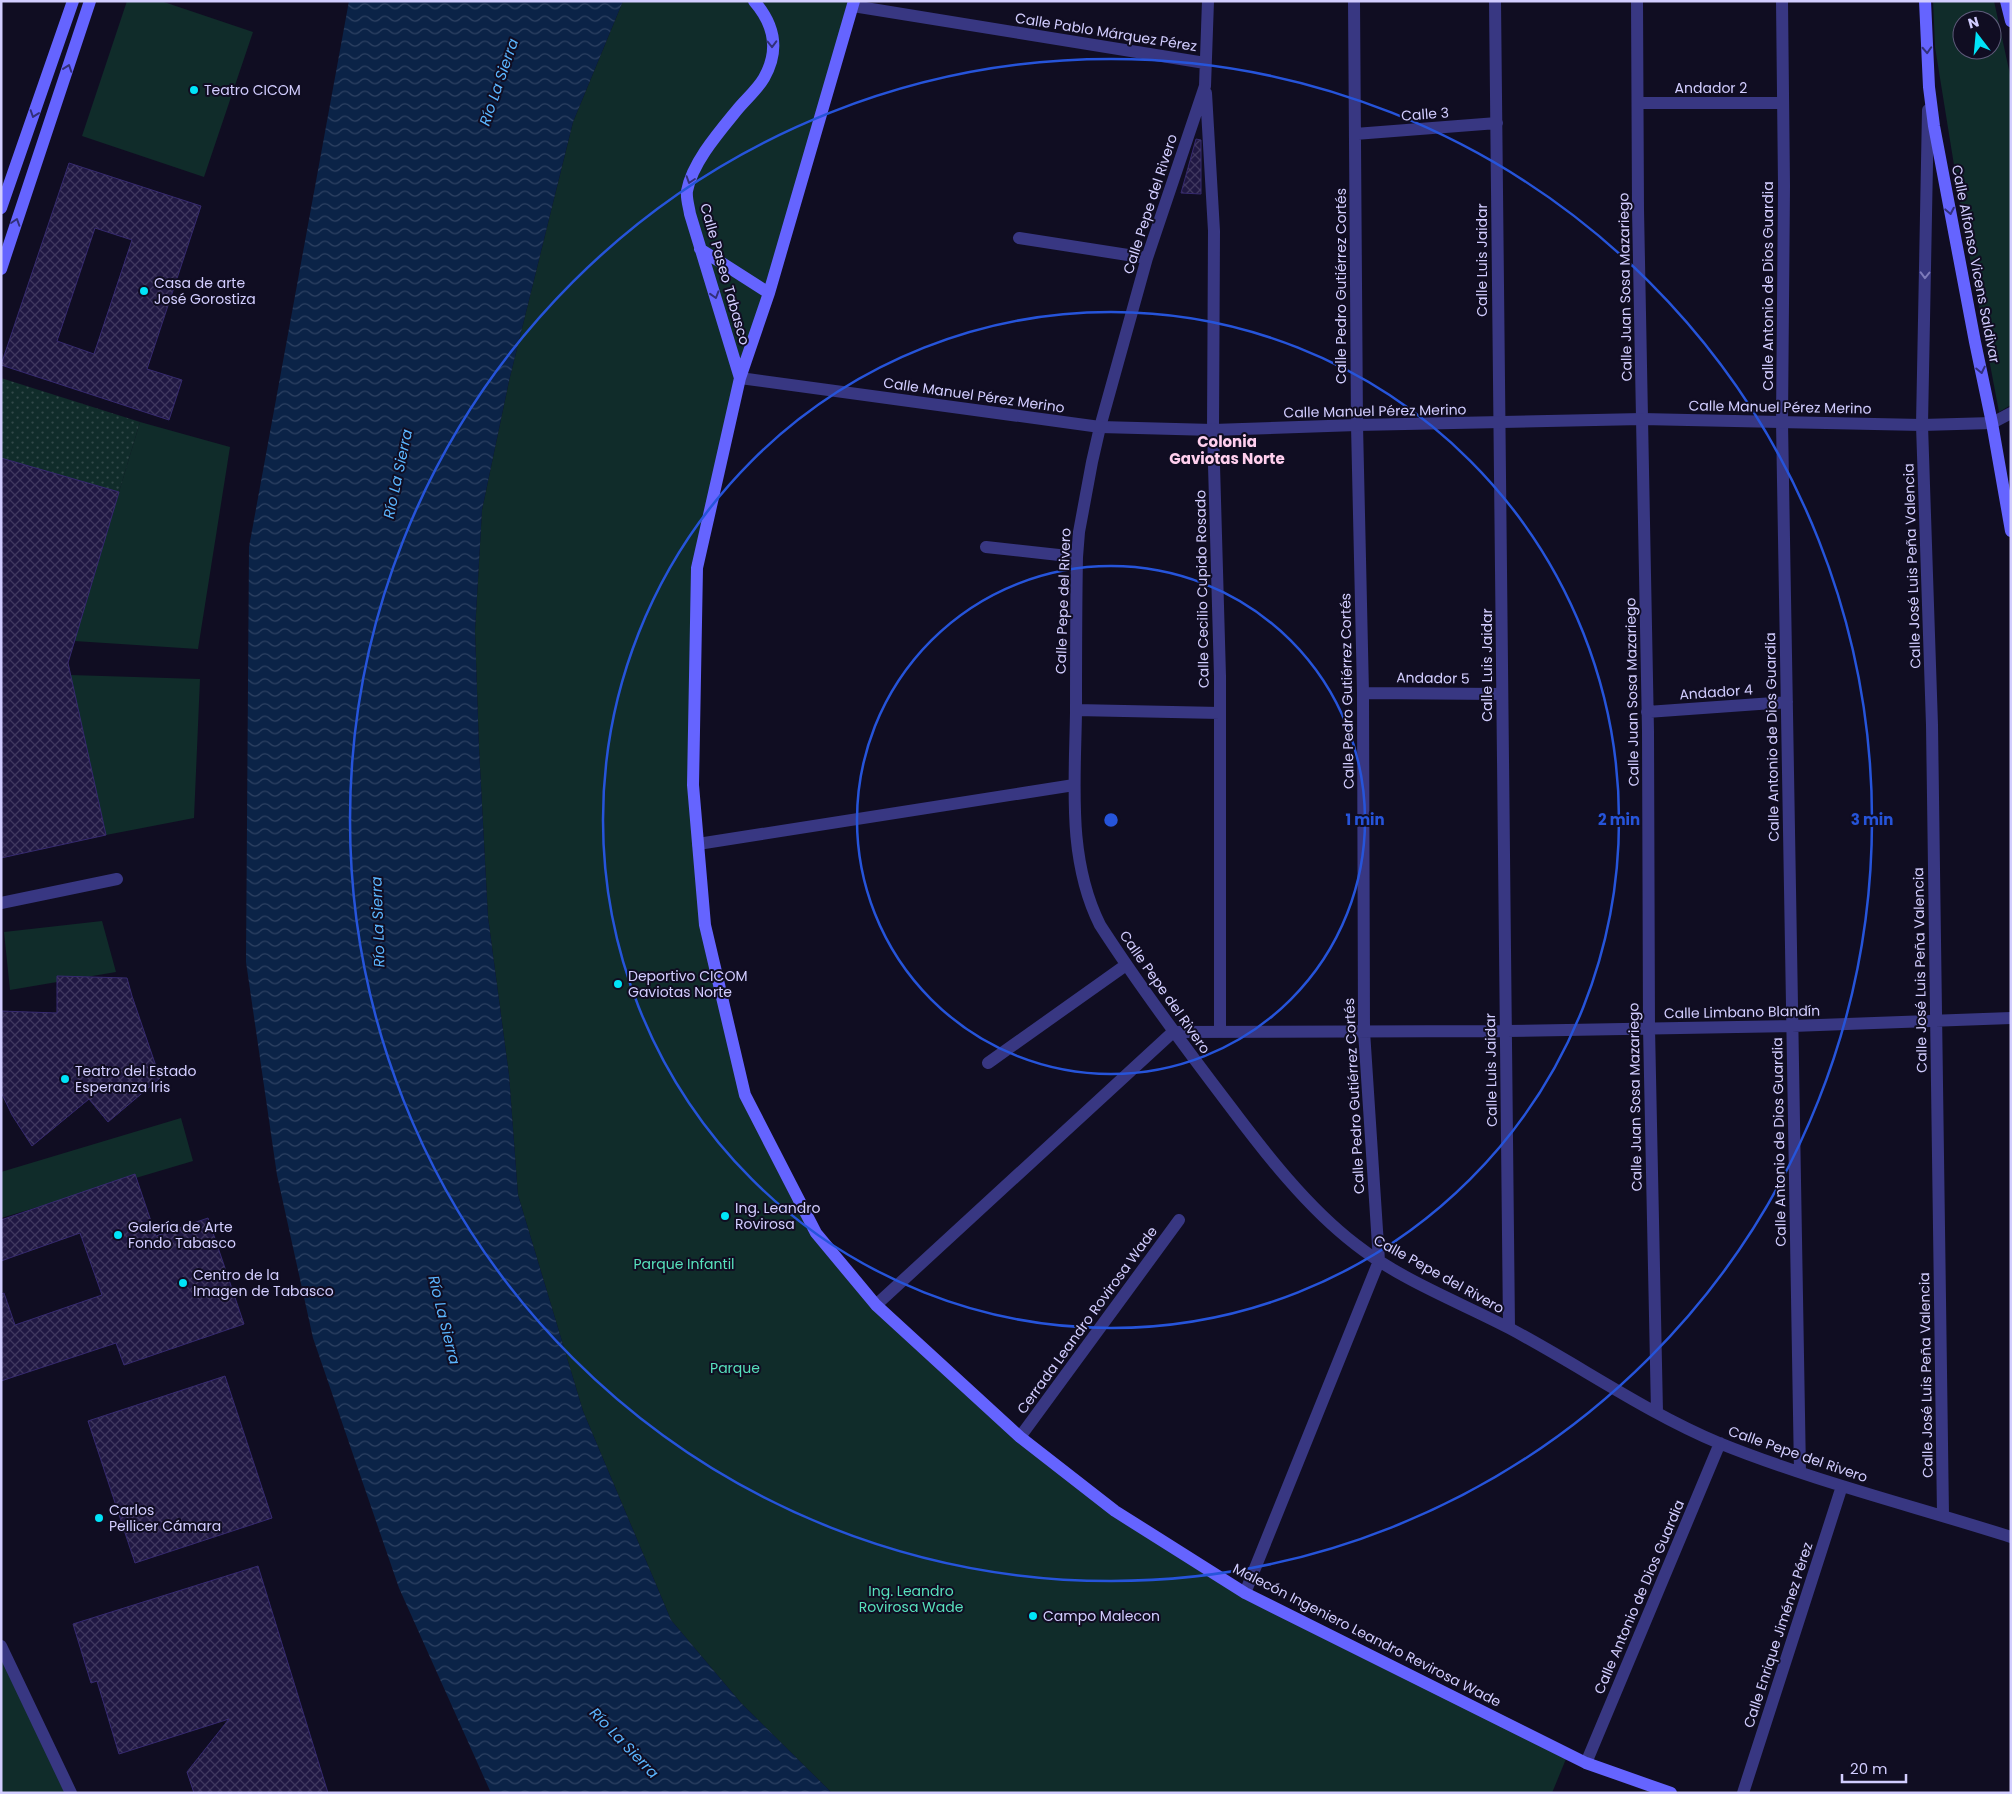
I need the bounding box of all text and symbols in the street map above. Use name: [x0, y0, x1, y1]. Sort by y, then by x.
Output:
street label: Calle Pablo Márquez Pérez: [1014, 8, 1198, 56]
north arrow: [1952, 10, 2002, 60]
text: N: [1966, 11, 1981, 34]
water label: Río La Sierra: [474, 35, 523, 128]
one-way arrow: [767, 41, 778, 49]
one-way arrow: [1921, 46, 1932, 54]
one-way arrow: [62, 64, 72, 73]
street label: Andador 2: [1675, 78, 1747, 98]
place label: Teatro CICOM: [204, 80, 301, 100]
marker: Teatro CICOM: [188, 84, 200, 96]
street label: Calle 3: [1400, 102, 1450, 126]
one-way arrow: [30, 109, 40, 117]
street label: Calle Pepe del Rivero: [1118, 131, 1182, 277]
street label: Calle Alfonso Vicens Saldivar: [1947, 163, 2005, 365]
one-way arrow: [686, 176, 696, 184]
street label: Calle Antonio de Dios Guardia: [1758, 181, 1778, 391]
street label: Calle Pedro Gutiérrez Cortés: [1331, 188, 1351, 384]
street label: Calle Juan Sosa Mazariego: [1613, 192, 1637, 382]
street label: Calle Paseo Tabasco: [695, 201, 755, 347]
street label: Calle Luis Jaidar: [1472, 203, 1492, 317]
one-way arrow: [1944, 206, 1954, 215]
one-way arrow: [11, 218, 21, 227]
one-way arrow: [1920, 272, 1930, 280]
place label: Casa de arte José Gorostiza: [154, 273, 256, 309]
marker: Casa de arte José Gorostiza: [138, 285, 150, 297]
one-way arrow: [709, 291, 719, 299]
one-way arrow: [1975, 366, 1986, 375]
street label: Calle Manuel Pérez Merino: [882, 372, 1066, 418]
street label: Calle Manuel Pérez Merino: [1688, 395, 1872, 419]
street label: Calle Manuel Pérez Merino: [1283, 399, 1467, 423]
water label: Río La Sierra: [378, 427, 417, 521]
district label: Colonia Gaviotas Norte: [1169, 431, 1285, 469]
street label: Calle José Luis Peña Valencia: [1898, 463, 1926, 669]
street label: Calle Cecilio Cupido Rosado: [1190, 490, 1214, 688]
street label: Calle Pepe del Rivero: [1050, 528, 1076, 674]
street label: Calle Pedro Gutiérrez Cortés: [1335, 593, 1359, 789]
street label: Calle Juan Sosa Mazariego: [1620, 597, 1644, 787]
street label: Calle Luis Jaidar: [1477, 608, 1497, 722]
street label: Calle Antonio de Dios Guardia: [1760, 632, 1784, 842]
street label: Andador 5: [1396, 667, 1470, 689]
street label: Andador 4: [1679, 679, 1754, 705]
text: 1 min: [1345, 809, 1385, 830]
text: 2 min: [1598, 809, 1640, 830]
text: 3 min: [1851, 809, 1893, 830]
centre of rings: [1102, 811, 1120, 829]
street label: Calle José Luis Peña Valencia: [1908, 867, 1932, 1073]
water label: Río La Sierra: [365, 876, 390, 968]
street label: Calle Pepe del Rivero: [1115, 926, 1215, 1058]
place label: Deportivo CICOM Gaviotas Norte: [628, 966, 747, 1002]
marker: Deportivo CICOM Gaviotas Norte: [612, 978, 624, 990]
street label: Calle Pedro Gutiérrez Cortés: [1339, 998, 1369, 1194]
street label: Calle Limbano Blandín: [1664, 1001, 1820, 1023]
street label: Calle Juan Sosa Mazariego: [1623, 1002, 1647, 1192]
street label: Calle Luis Jaidar: [1480, 1013, 1502, 1127]
street label: Calle Antonio de Dios Guardia: [1767, 1037, 1791, 1247]
place label: Teatro del Estado Esperanza Iris: [75, 1061, 197, 1097]
marker: Teatro del Estado Esperanza Iris: [59, 1073, 71, 1085]
place label: Ing. Leandro Rovirosa: [735, 1198, 820, 1234]
marker: Ing. Leandro Rovirosa: [719, 1210, 731, 1222]
place label: Galería de Arte Fondo Tabasco: [128, 1217, 236, 1253]
street label: Cerrada Leandro Rovirosa Wade: [1012, 1222, 1162, 1418]
marker: Galería de Arte Fondo Tabasco: [112, 1229, 124, 1241]
street label: Calle Pepe del Rivero: [1370, 1230, 1508, 1318]
park label: Parque Infantil: [633, 1254, 735, 1274]
place label: Centro de la Imagen de Tabasco: [193, 1265, 334, 1301]
street label: Calle José Luis Peña Valencia: [1914, 1272, 1938, 1478]
water label: Río La Sierra: [423, 1273, 466, 1367]
marker: Centro de la Imagen de Tabasco: [177, 1277, 189, 1289]
park label: Parque: [710, 1358, 760, 1378]
street label: Calle Pepe del Rivero: [1726, 1421, 1870, 1487]
street label: Calle Antonio de Dios Guardia: [1589, 1497, 1689, 1697]
place label: Carlos Pellicer Cámara: [109, 1500, 221, 1536]
marker: Carlos Pellicer Cámara: [93, 1512, 105, 1524]
street label: Calle Enrique Jiménez Pérez: [1739, 1540, 1817, 1730]
street label: Malecón Ingeniero Leandro Revirosa Wade: [1230, 1558, 1505, 1712]
park label: Ing. Leandro Rovirosa Wade: [859, 1581, 964, 1617]
place label: Campo Malecon: [1043, 1606, 1160, 1626]
marker: Campo Malecon: [1027, 1610, 1039, 1622]
water label: Río La Sierra: [585, 1703, 664, 1783]
scale bar: [1842, 1752, 1906, 1784]
text: 20 m: [1850, 1758, 1888, 1779]

